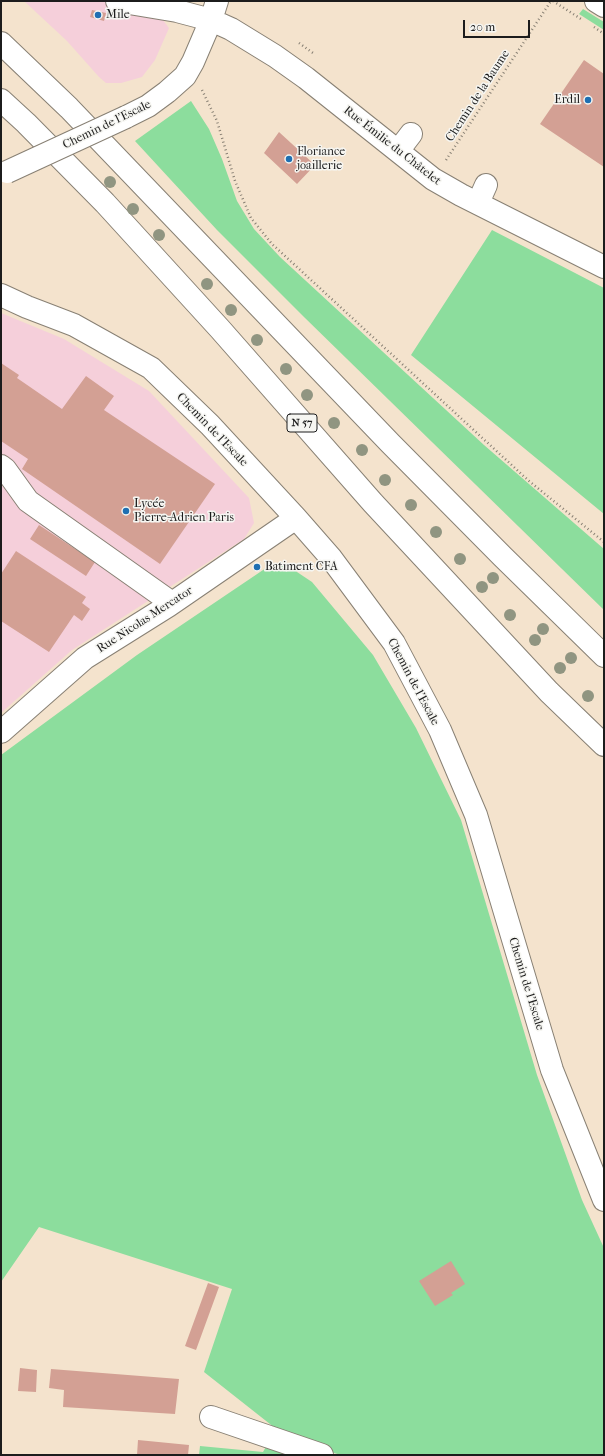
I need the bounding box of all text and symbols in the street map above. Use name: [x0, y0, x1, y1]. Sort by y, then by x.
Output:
place label: Mile: [106, 8, 130, 22]
marker: Mile: [93, 10, 103, 20]
scale bar: [465, 12, 532, 38]
text: 20 m: [470, 20, 495, 34]
street label: Chemin de la Baume: [443, 48, 513, 144]
place label: Erdil: [554, 93, 580, 107]
marker: Erdil: [583, 95, 593, 105]
street label: Chemin de l'Escale: [61, 97, 153, 153]
street label: Rue Émilie du Châtelet: [340, 103, 444, 189]
place label: Floriance joaillerie: [297, 145, 345, 173]
marker: Floriance joaillerie: [284, 154, 294, 164]
street label: Chemin de l'Escale: [173, 390, 251, 470]
road number: N 57: [287, 414, 317, 432]
place label: Lycée Pierre-Adrien Paris: [134, 497, 234, 525]
marker: Lycée Pierre-Adrien Paris: [121, 506, 131, 516]
place label: Batiment CFA: [265, 560, 338, 574]
marker: Batiment CFA: [252, 562, 262, 572]
street label: Rue Nicolas Mercator: [94, 584, 196, 656]
street label: Chemin de l'Escale: [384, 636, 442, 728]
street label: Chemin de l'Escale: [505, 936, 547, 1032]

